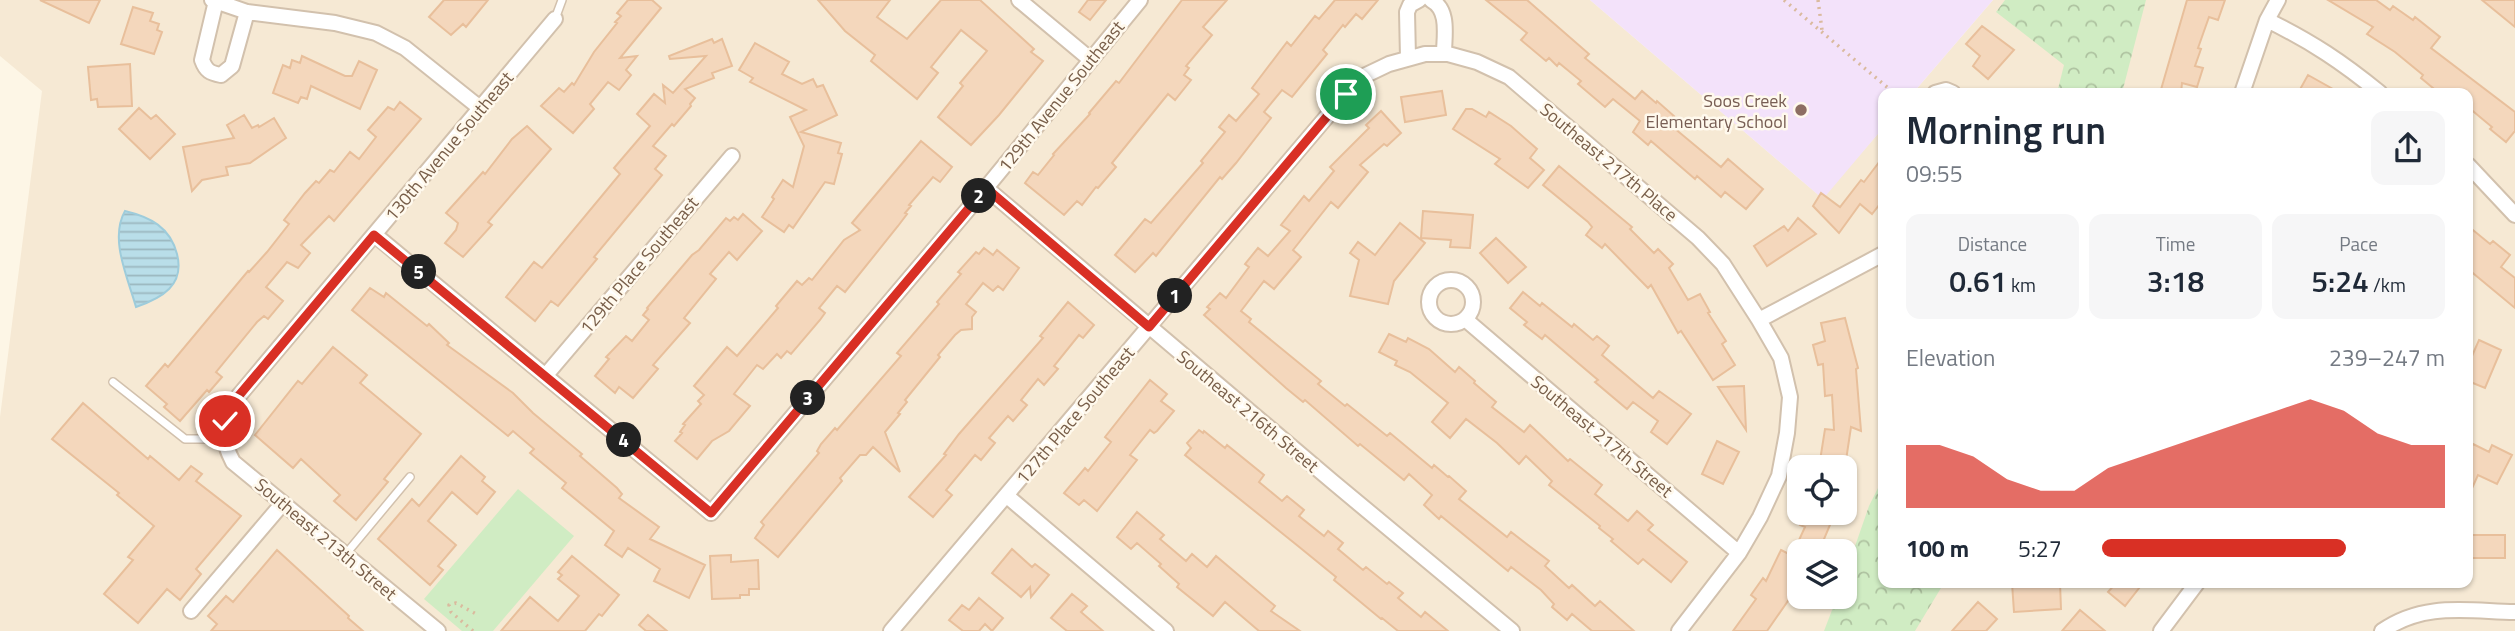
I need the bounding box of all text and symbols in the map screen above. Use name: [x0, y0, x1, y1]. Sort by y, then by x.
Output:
street label: 129th Avenue Southeast: [991, 14, 1131, 178]
pin: [1316, 64, 1376, 124]
street label: 130th Avenue Southeast: [378, 65, 520, 227]
icon: arrive: [1327, 75, 1365, 113]
place label: Soos Creek Elementary School: [1645, 87, 1787, 135]
street label: Southeast 217th Place: [1534, 96, 1684, 228]
text: Morning run: [1906, 101, 2106, 159]
marker: Soos Creek Elementary School: [1793, 102, 1809, 118]
button: share: [2371, 111, 2445, 185]
text: 09:55: [1906, 156, 1963, 191]
pin: 2: [962, 178, 996, 214]
text: 2: [973, 181, 984, 210]
street label: 129th Place Southeast: [573, 190, 705, 340]
text: Distance: [1958, 229, 2027, 258]
text: Time: [2156, 229, 2195, 258]
text: Pace: [2339, 229, 2378, 258]
pin: 5: [402, 254, 436, 290]
text: 5: [413, 257, 424, 286]
text: 0.61: [1949, 258, 2007, 304]
text: 3:18: [2147, 258, 2204, 304]
text: 5:24: [2311, 258, 2369, 304]
text: km: [2007, 270, 2036, 299]
text: /km: [2369, 270, 2406, 299]
pin: 1: [1158, 278, 1192, 314]
text: 1: [1169, 281, 1180, 310]
street label: 127th Place Southeast: [1009, 340, 1141, 490]
text: Elevation: [1906, 340, 1995, 375]
text: 239–247 m: [2329, 340, 2445, 375]
street label: Southeast 216th Street: [1171, 343, 1325, 479]
street label: Southeast 217th Street: [1525, 368, 1679, 504]
pin: 3: [790, 380, 826, 416]
text: 3: [802, 383, 813, 412]
pin: [195, 391, 255, 451]
icon: check: [206, 402, 244, 440]
pin: 4: [606, 422, 642, 458]
text: 4: [618, 425, 629, 454]
map controls: [1787, 455, 1857, 609]
button: locate: [1787, 455, 1857, 525]
street label: Southeast 213th Street: [249, 471, 403, 607]
text: 100 m: [1906, 531, 1969, 566]
text: 5:27: [2018, 531, 2062, 566]
button: layers: [1787, 539, 1857, 609]

